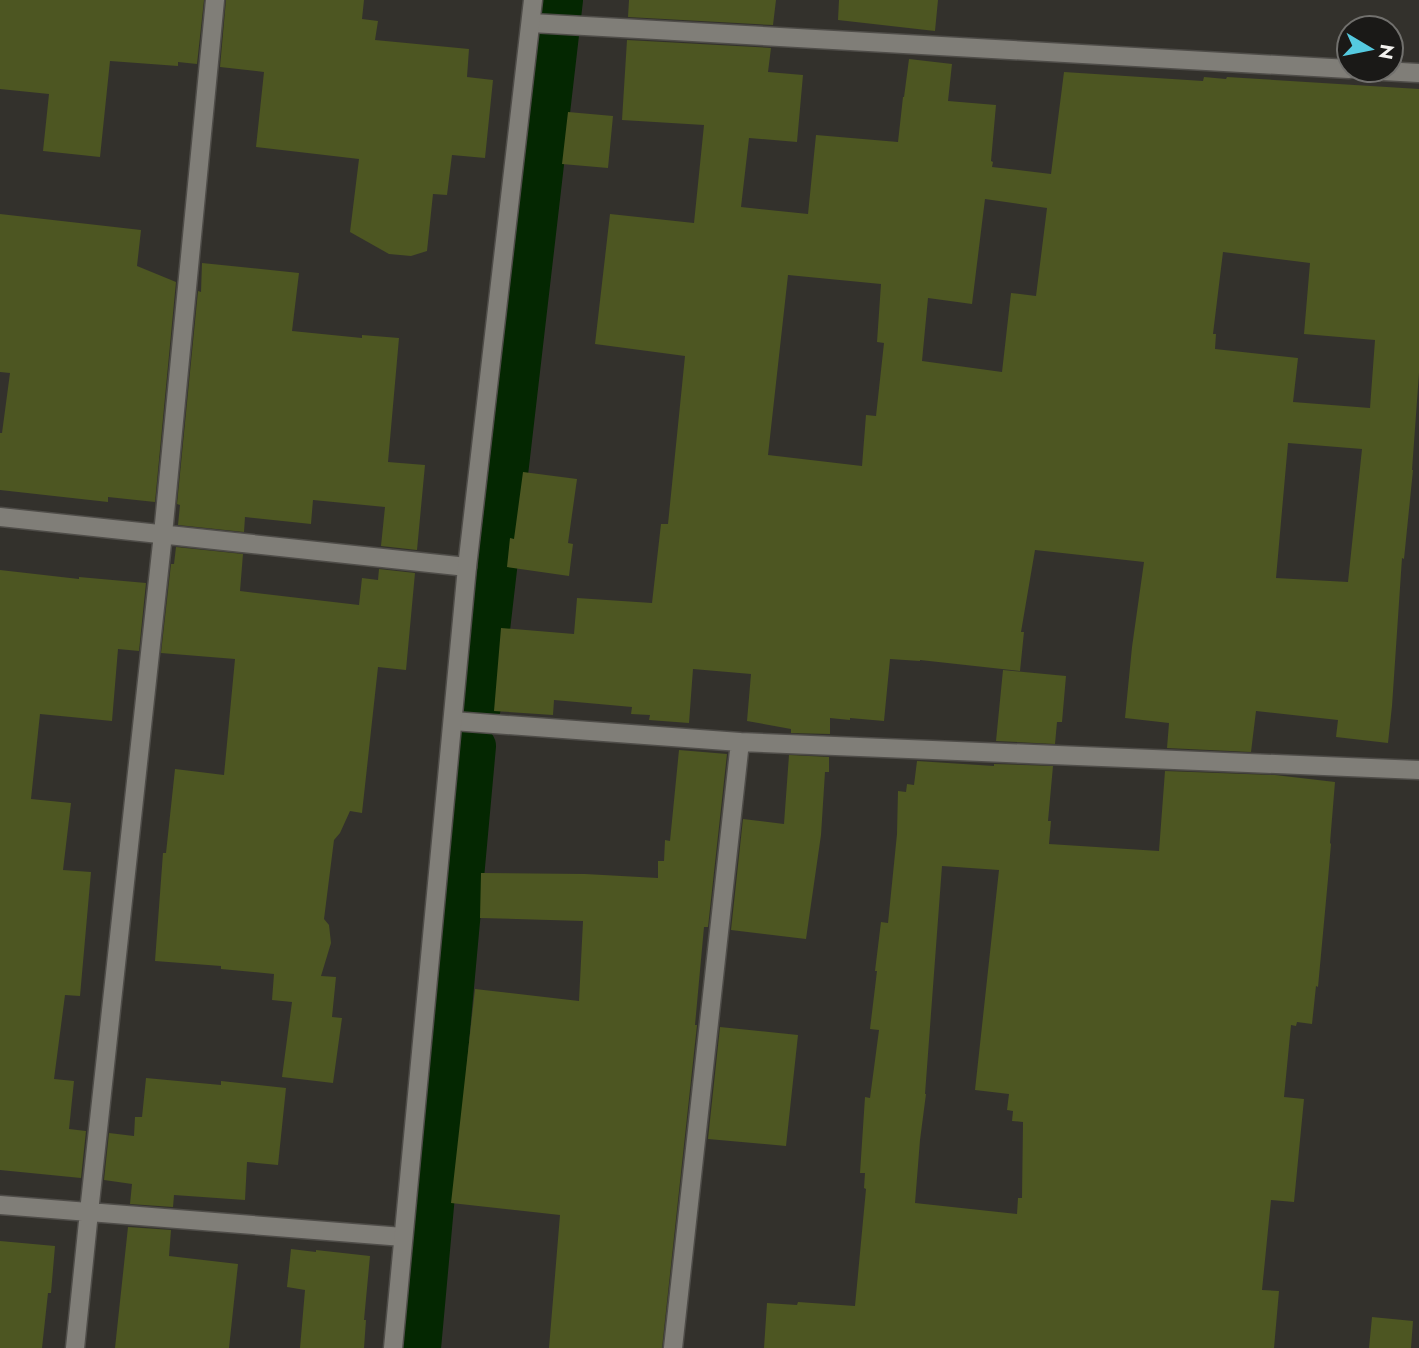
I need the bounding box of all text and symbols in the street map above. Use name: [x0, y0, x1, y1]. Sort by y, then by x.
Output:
north arrow: [1335, 14, 1405, 84]
text: N: [1372, 42, 1401, 62]

